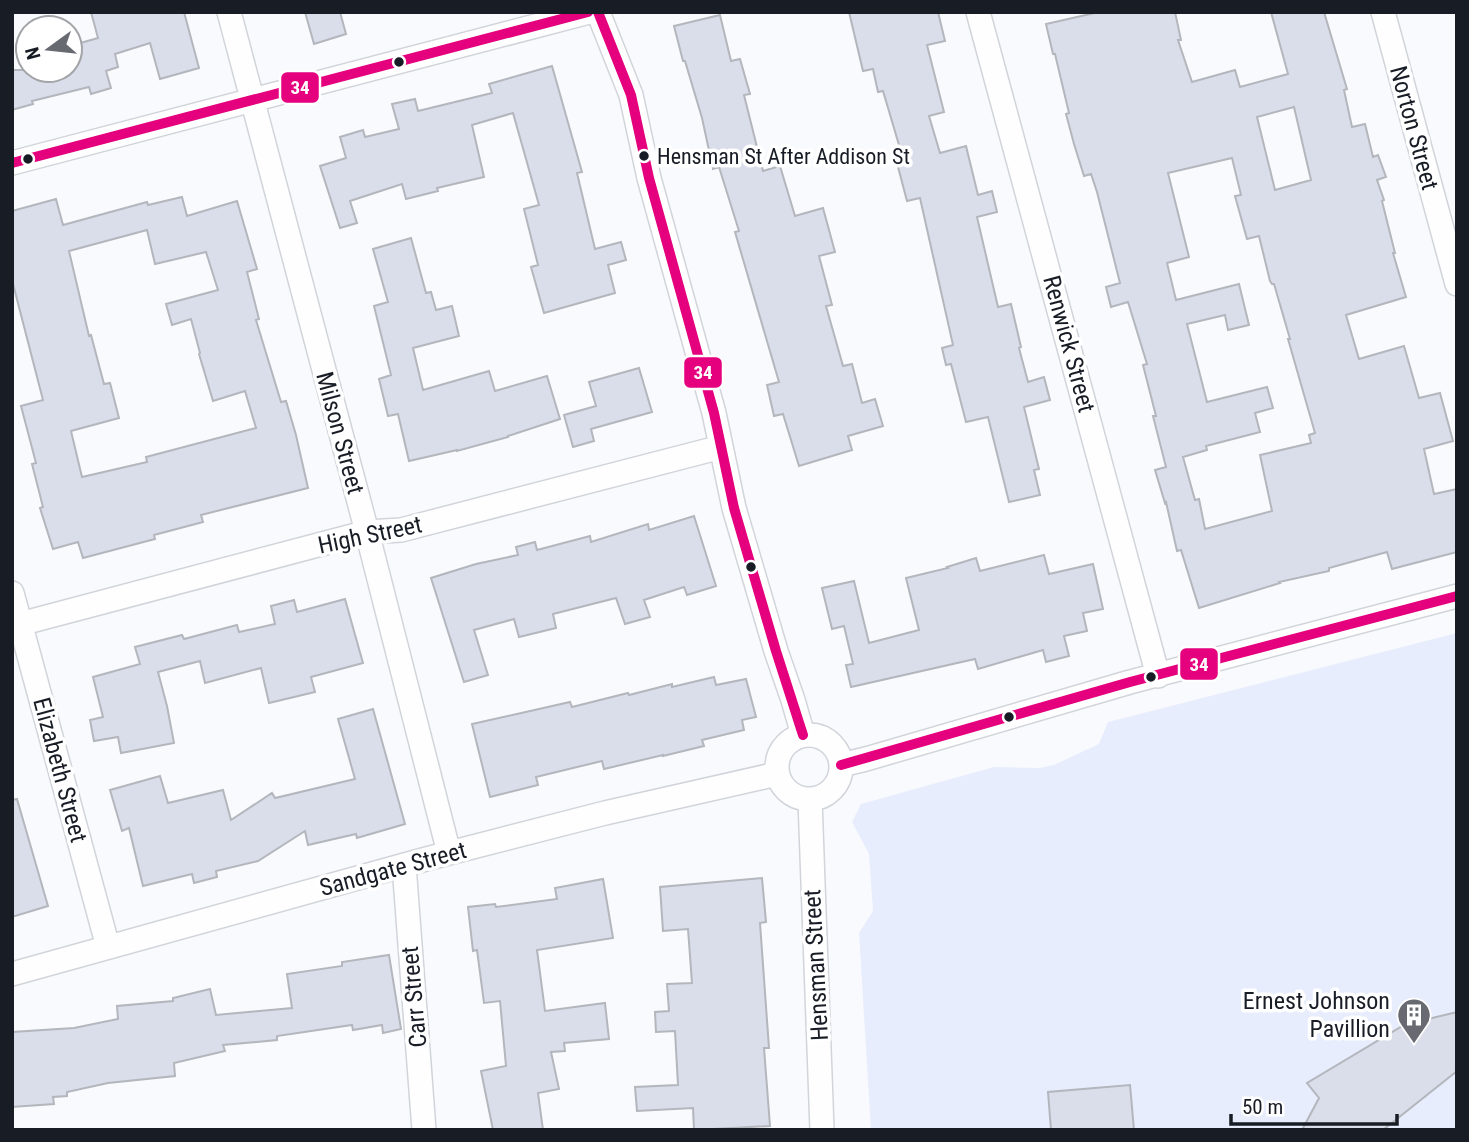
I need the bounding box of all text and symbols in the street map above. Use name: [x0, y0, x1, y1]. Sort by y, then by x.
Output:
north arrow: [14, 14, 84, 84]
text: N: [20, 45, 46, 62]
unlabelled marker: [392, 55, 406, 69]
street label: Norton Street: [1384, 63, 1444, 193]
line badge: 34: [280, 71, 320, 104]
text: 34: [290, 76, 310, 99]
place label: Hensman St After Addison St: [657, 144, 910, 169]
marker: Hensman St After Addison St: [637, 149, 651, 163]
unlabelled marker: [21, 152, 35, 166]
street label: Renwick Street: [1037, 273, 1101, 415]
line badge: 34: [683, 356, 723, 389]
text: 34: [693, 361, 713, 384]
street label: Milson Street: [310, 369, 370, 497]
street label: High Street: [315, 510, 425, 560]
unlabelled marker: [744, 560, 758, 574]
line badge: 34: [1179, 647, 1219, 681]
text: 34: [1189, 653, 1209, 676]
unlabelled marker: [1144, 670, 1158, 684]
street label: Elizabeth Street: [27, 695, 93, 845]
unlabelled marker: [1002, 710, 1016, 724]
street label: Sandgate Street: [316, 836, 470, 902]
street label: Hensman Street: [798, 889, 834, 1041]
street label: Carr Street: [396, 945, 432, 1049]
place label: Ernest Johnson Pavillion: [1243, 987, 1390, 1043]
building icon: Ernest Johnson Pavillion: [1395, 996, 1433, 1045]
scale bar: [1231, 1082, 1397, 1126]
text: 50 m: [1242, 1095, 1283, 1119]

